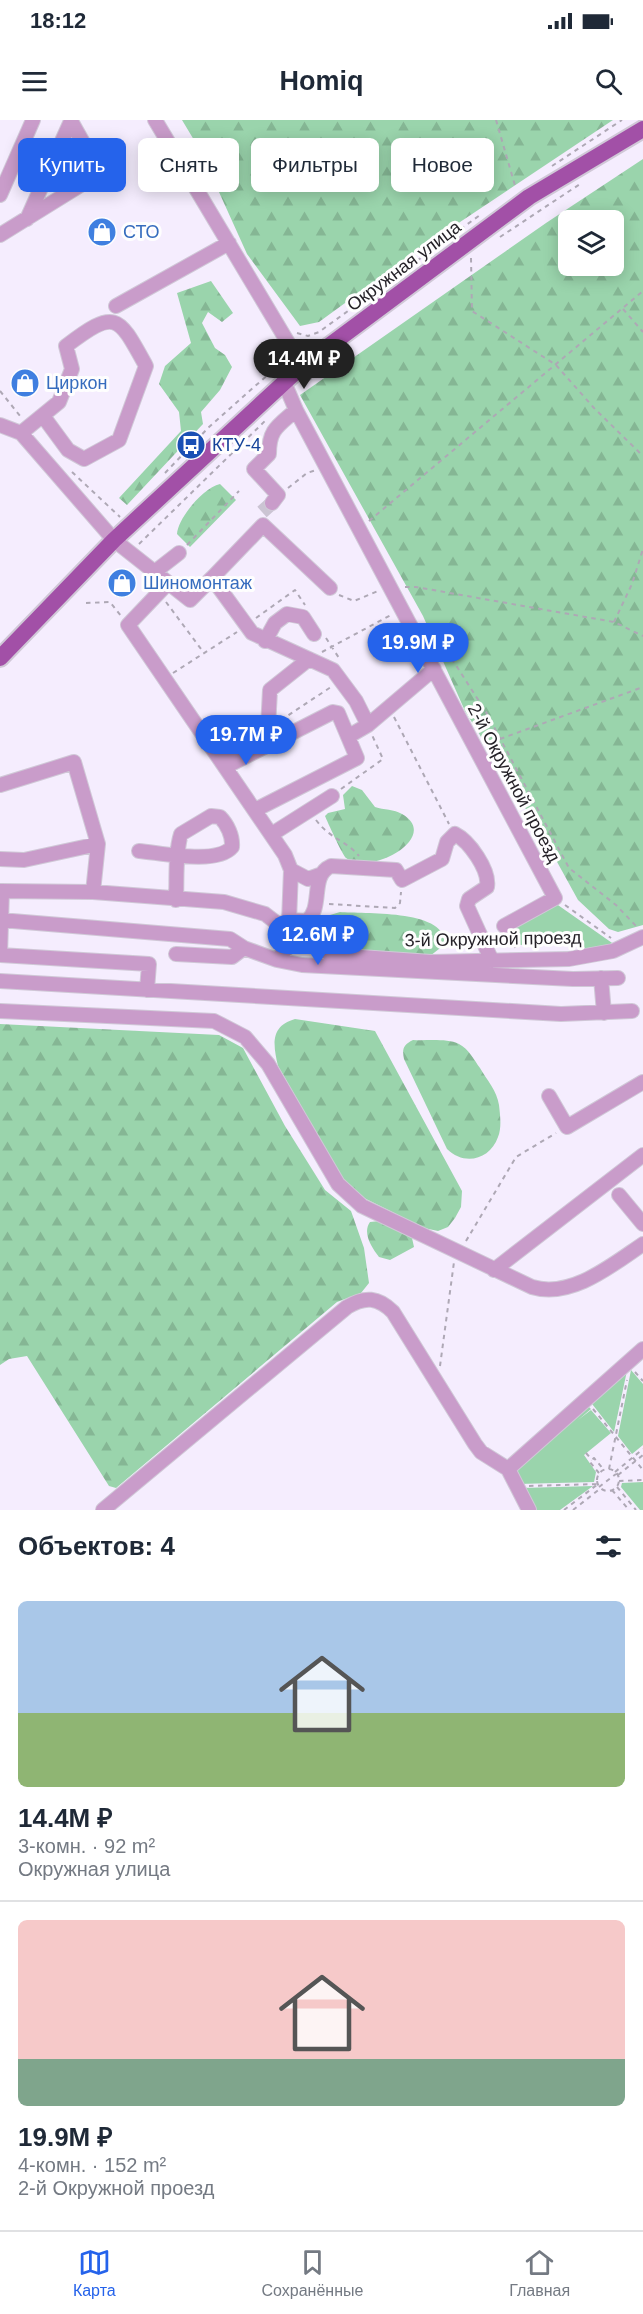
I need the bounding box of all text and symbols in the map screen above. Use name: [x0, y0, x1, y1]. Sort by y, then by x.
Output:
text: 18:12: [30, 8, 86, 33]
icon: menu: [18, 65, 51, 98]
icon: search: [592, 65, 625, 98]
text: Homiq: [280, 66, 364, 96]
chip: Купить: [18, 138, 126, 192]
chip: Снять: [138, 138, 239, 192]
chip: Фильтры: [251, 138, 379, 192]
chip: Новое: [391, 138, 494, 192]
map controls: [558, 210, 624, 276]
button: layers: [558, 210, 624, 276]
shop icon: СТО: [86, 216, 118, 248]
street label: Окружная улица: [343, 216, 466, 315]
place label: СТО: [123, 222, 160, 242]
pin: 14.4M ₽: [249, 339, 359, 390]
text: 14.4M ₽: [268, 347, 340, 369]
shop icon: Циркон: [9, 367, 41, 399]
place label: Циркон: [46, 373, 107, 393]
bus stop icon: КТУ-4: [175, 429, 207, 461]
place label: КТУ-4: [212, 435, 261, 455]
shop icon: Шиномонтаж: [106, 567, 138, 599]
place label: Шиномонтаж: [143, 573, 252, 593]
pin: 19.9M ₽: [363, 623, 473, 674]
text: 19.9M ₽: [382, 631, 454, 653]
street label: 2-й Окружной проезд: [464, 700, 565, 866]
pin: 19.7M ₽: [191, 715, 301, 766]
text: 19.7M ₽: [210, 723, 282, 745]
pin: 12.6M ₽: [263, 915, 373, 966]
text: 12.6M ₽: [282, 923, 354, 945]
street label: 3-й Окружной проезд: [404, 927, 582, 951]
icon: filters: [592, 1530, 625, 1563]
text: Объектов: 4: [18, 1531, 175, 1561]
icon: home: [268, 1640, 376, 1748]
text: 14.4M ₽: [18, 1803, 113, 1833]
text: 3-комн. · 92 m²: [18, 1835, 155, 1857]
text: Окружная улица: [18, 1858, 170, 1880]
icon: home: [268, 1959, 376, 2067]
text: 19.9M ₽: [18, 2122, 113, 2152]
text: 4-комн. · 152 m²: [18, 2154, 166, 2176]
text: 2-й Окружной проезд: [18, 2177, 214, 2199]
tab: Карта: [73, 2246, 116, 2300]
tab: Сохранённые: [262, 2246, 363, 2300]
tab: Главная: [509, 2246, 570, 2300]

